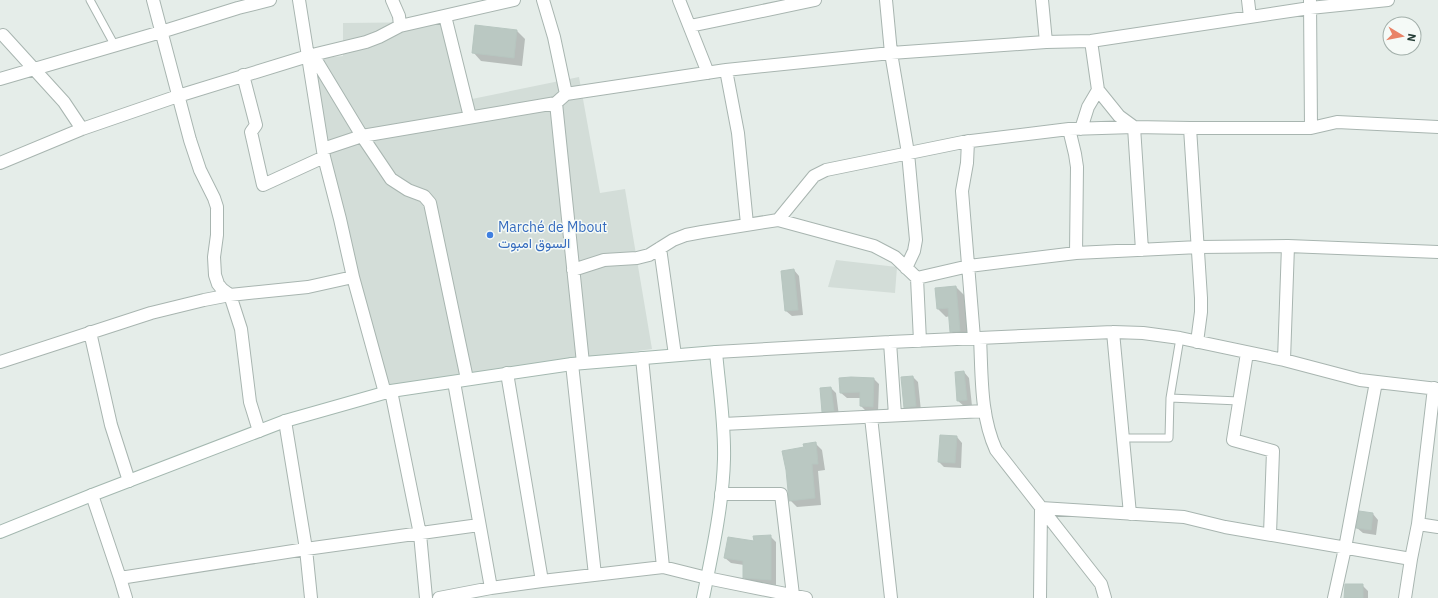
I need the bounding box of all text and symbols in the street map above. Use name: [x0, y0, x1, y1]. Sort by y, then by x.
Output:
north arrow: [1382, 16, 1422, 56]
text: N: [1404, 33, 1419, 43]
place label: Marché de Mbout السوق امبوت: [498, 218, 607, 252]
marker: Marché de Mbout السوق امبوت: [485, 230, 495, 240]

